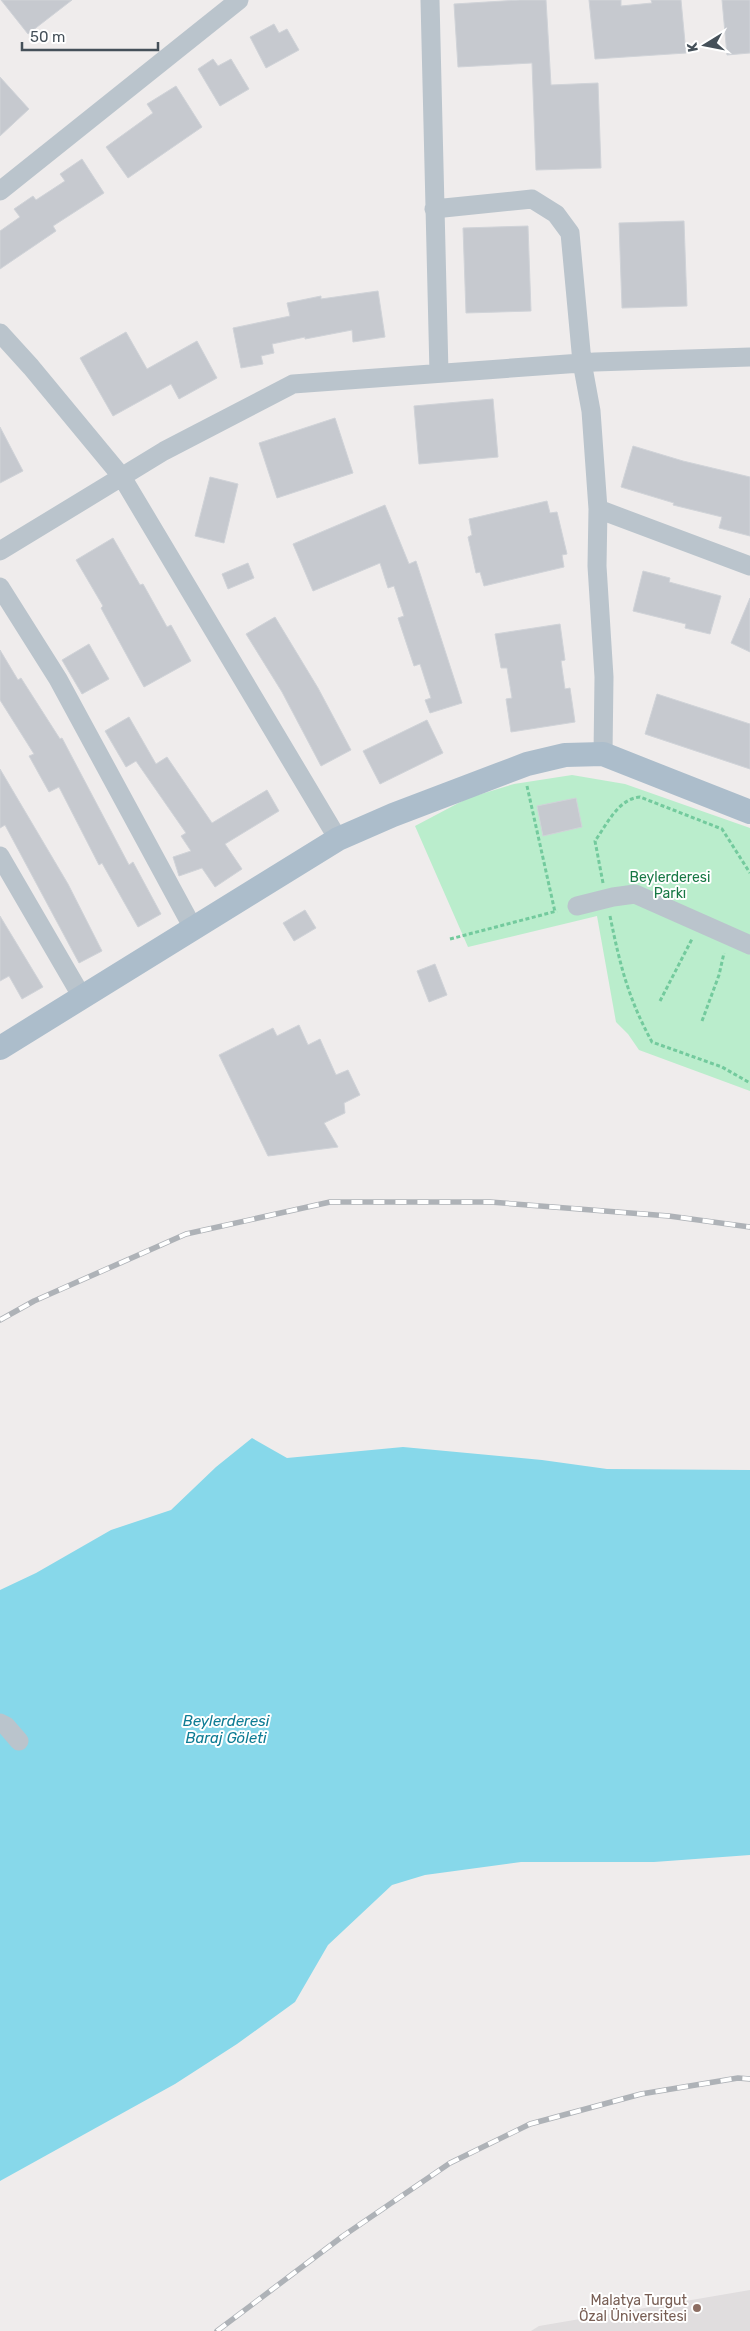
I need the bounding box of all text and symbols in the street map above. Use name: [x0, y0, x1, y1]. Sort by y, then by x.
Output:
scale bar: [22, 20, 159, 52]
north arrow: [680, 20, 730, 70]
text: 50 m: [30, 28, 65, 46]
text: K: [683, 40, 702, 53]
park label: Beylerderesi Parkı: [630, 869, 710, 902]
water label: Beylerderesi Baraj Göleti: [183, 1712, 270, 1747]
place label: Malatya Turgut Özal Üniversitesi: [579, 2292, 688, 2325]
marker: Malatya Turgut Özal Üniversitesi: [691, 2302, 703, 2314]

